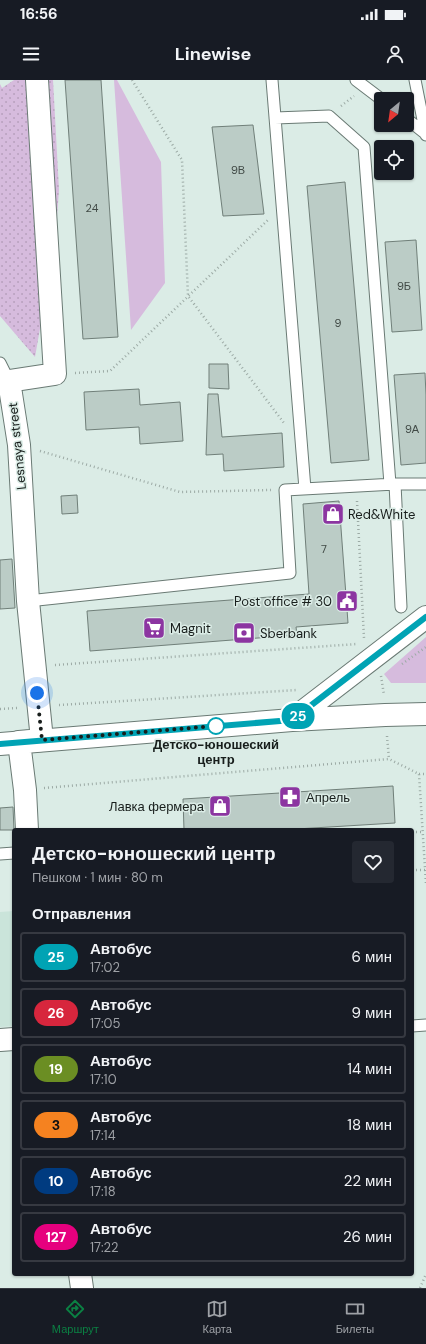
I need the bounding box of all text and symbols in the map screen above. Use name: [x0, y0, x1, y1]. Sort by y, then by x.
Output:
text: 16:56: [20, 4, 58, 24]
text: Linewise: [175, 42, 251, 66]
icon: menu: [20, 43, 42, 65]
icon: person: [384, 43, 406, 65]
north arrow: [374, 92, 414, 132]
map controls: [374, 92, 414, 180]
button: locate: [374, 140, 414, 180]
house number: 9В: [231, 163, 245, 177]
house number: 24: [86, 201, 99, 215]
house number: 9Б: [397, 279, 411, 293]
house number: 9: [335, 316, 342, 330]
street label: Lesnaya street: [4, 401, 30, 491]
house number: 9А: [405, 422, 420, 436]
shop icon: Red&White: [320, 501, 346, 527]
place label: Red&White: [348, 506, 415, 523]
house number: 7: [321, 542, 327, 556]
public building icon: Post office # 30: [334, 588, 360, 614]
place label: Post office # 30: [234, 593, 332, 610]
supermarket icon: Magnit: [141, 615, 167, 641]
place label: Magnit: [170, 620, 211, 637]
bank icon: Sberbank: [231, 620, 257, 646]
place label: Sberbank: [260, 625, 318, 642]
your location: [27, 683, 47, 703]
line badge: 25: [280, 703, 316, 729]
text: 25: [290, 707, 306, 725]
marker: Детско-юношеский центр: [207, 717, 225, 735]
place label: Детско-юношеский центр: [153, 736, 279, 768]
pharmacy icon: Апрель: [277, 784, 303, 810]
place label: Апрель: [306, 789, 350, 806]
shop icon: Лавка фермера: [207, 793, 233, 819]
place label: Лавка фермера: [109, 798, 205, 815]
text: Детско-юношеский центр: [32, 841, 276, 866]
button: heart: [352, 841, 394, 883]
text: Пешком · 1 мин · 80 m: [32, 869, 163, 886]
text: Отправления: [32, 904, 131, 924]
text: Автобус: [90, 939, 152, 959]
text: 6 мин: [352, 947, 392, 967]
text: 25: [48, 948, 64, 966]
text: 17:02: [90, 959, 120, 976]
text: Автобус: [90, 995, 152, 1015]
text: 9 мин: [352, 1003, 392, 1023]
text: 26: [48, 1004, 64, 1022]
text: 17:05: [90, 1015, 120, 1032]
text: Автобус: [90, 1051, 152, 1071]
text: 14 мин: [347, 1059, 392, 1079]
text: 19: [49, 1060, 63, 1078]
text: 17:10: [90, 1071, 117, 1088]
text: Автобус: [90, 1107, 152, 1127]
text: 18 мин: [347, 1115, 392, 1135]
text: 3: [52, 1116, 60, 1134]
text: 17:14: [90, 1127, 116, 1144]
text: Автобус: [90, 1163, 152, 1183]
text: 22 мин: [344, 1171, 392, 1191]
text: 10: [49, 1172, 63, 1190]
text: 17:18: [90, 1183, 116, 1200]
text: Автобус: [90, 1219, 152, 1239]
text: 26 мин: [343, 1227, 392, 1247]
text: 127: [46, 1228, 66, 1246]
text: 17:22: [90, 1239, 119, 1256]
tab: Маршрут: [52, 1298, 99, 1336]
tab: Карта: [202, 1298, 232, 1336]
tab: Билеты: [336, 1298, 374, 1336]

